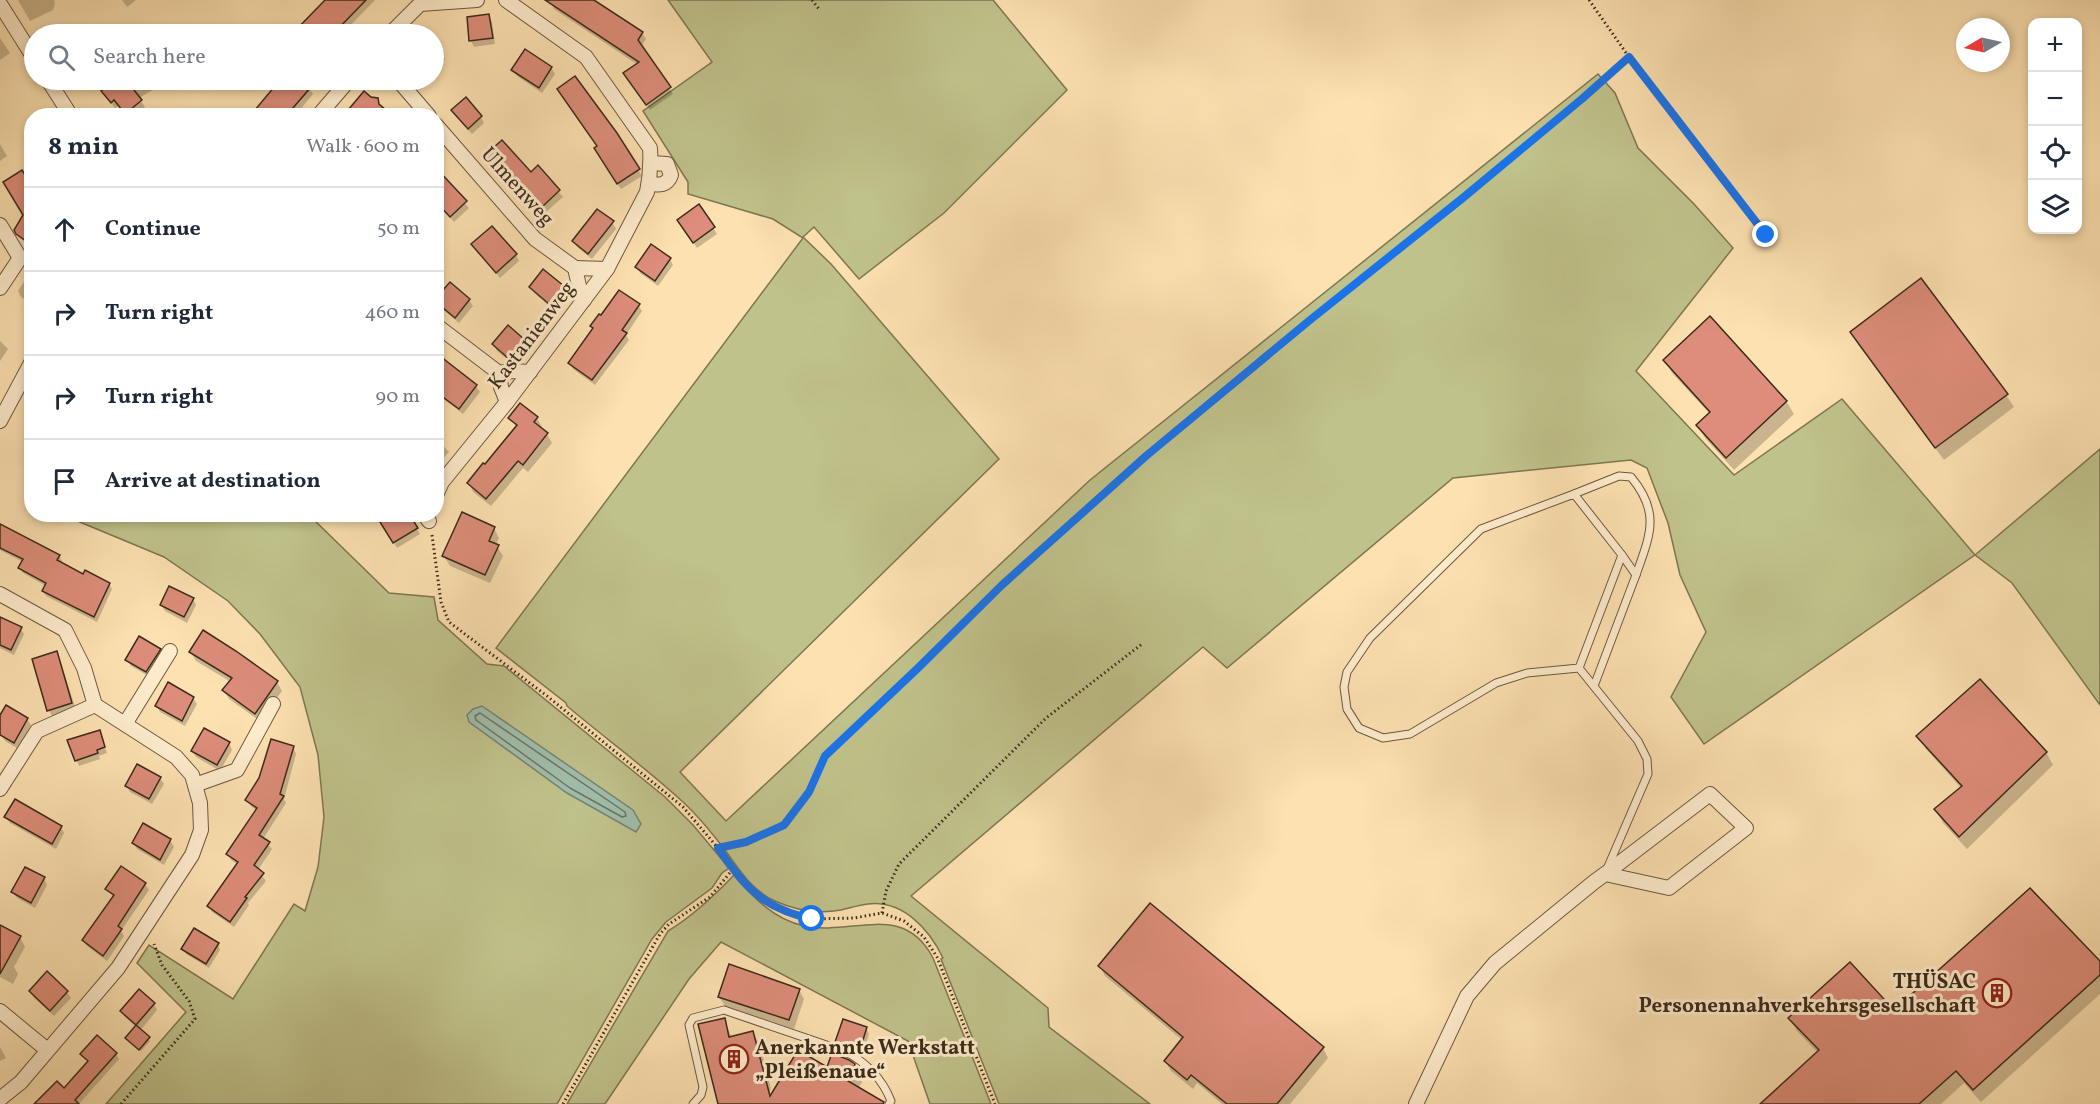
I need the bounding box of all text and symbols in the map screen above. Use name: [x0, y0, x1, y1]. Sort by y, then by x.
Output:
north arrow: [1956, 18, 2010, 72]
map controls: [2028, 18, 2082, 234]
button: +: [2028, 18, 2082, 72]
search box: [24, 24, 444, 90]
icon: search: [45, 41, 78, 74]
text: Search here: [93, 42, 206, 73]
button: −: [2028, 72, 2082, 126]
button: locate: [2028, 126, 2082, 180]
text: 8 min: [48, 129, 119, 165]
text: Walk · 600 m: [306, 133, 420, 161]
street label: Ulmenweg: [474, 141, 560, 233]
button: layers: [2028, 180, 2082, 234]
icon: ahead: [48, 213, 81, 246]
text: Continue: [105, 214, 201, 245]
text: 50 m: [377, 215, 420, 243]
route end: [1752, 221, 1778, 247]
street label: Kastanienweg: [482, 276, 583, 396]
icon: right: [48, 297, 81, 330]
text: Turn right: [105, 298, 213, 329]
text: 460 m: [364, 299, 420, 327]
icon: right: [48, 381, 81, 414]
text: Turn right: [105, 382, 213, 413]
text: 90 m: [376, 383, 420, 411]
icon: arrive: [48, 465, 81, 498]
text: Arrive at destination: [105, 466, 321, 497]
route start: [798, 905, 824, 931]
place label: THÜSAC Personennahverkehrsgesellschaft: [1638, 968, 1976, 1021]
building icon: THÜSAC Personennahverkehrsgesellschaft: [1981, 977, 2013, 1009]
place label: Anerkannte Werkstatt „Pleißenaue“: [755, 1034, 975, 1087]
building icon: Anerkannte Werkstatt „Pleißenaue“: [718, 1043, 750, 1075]

